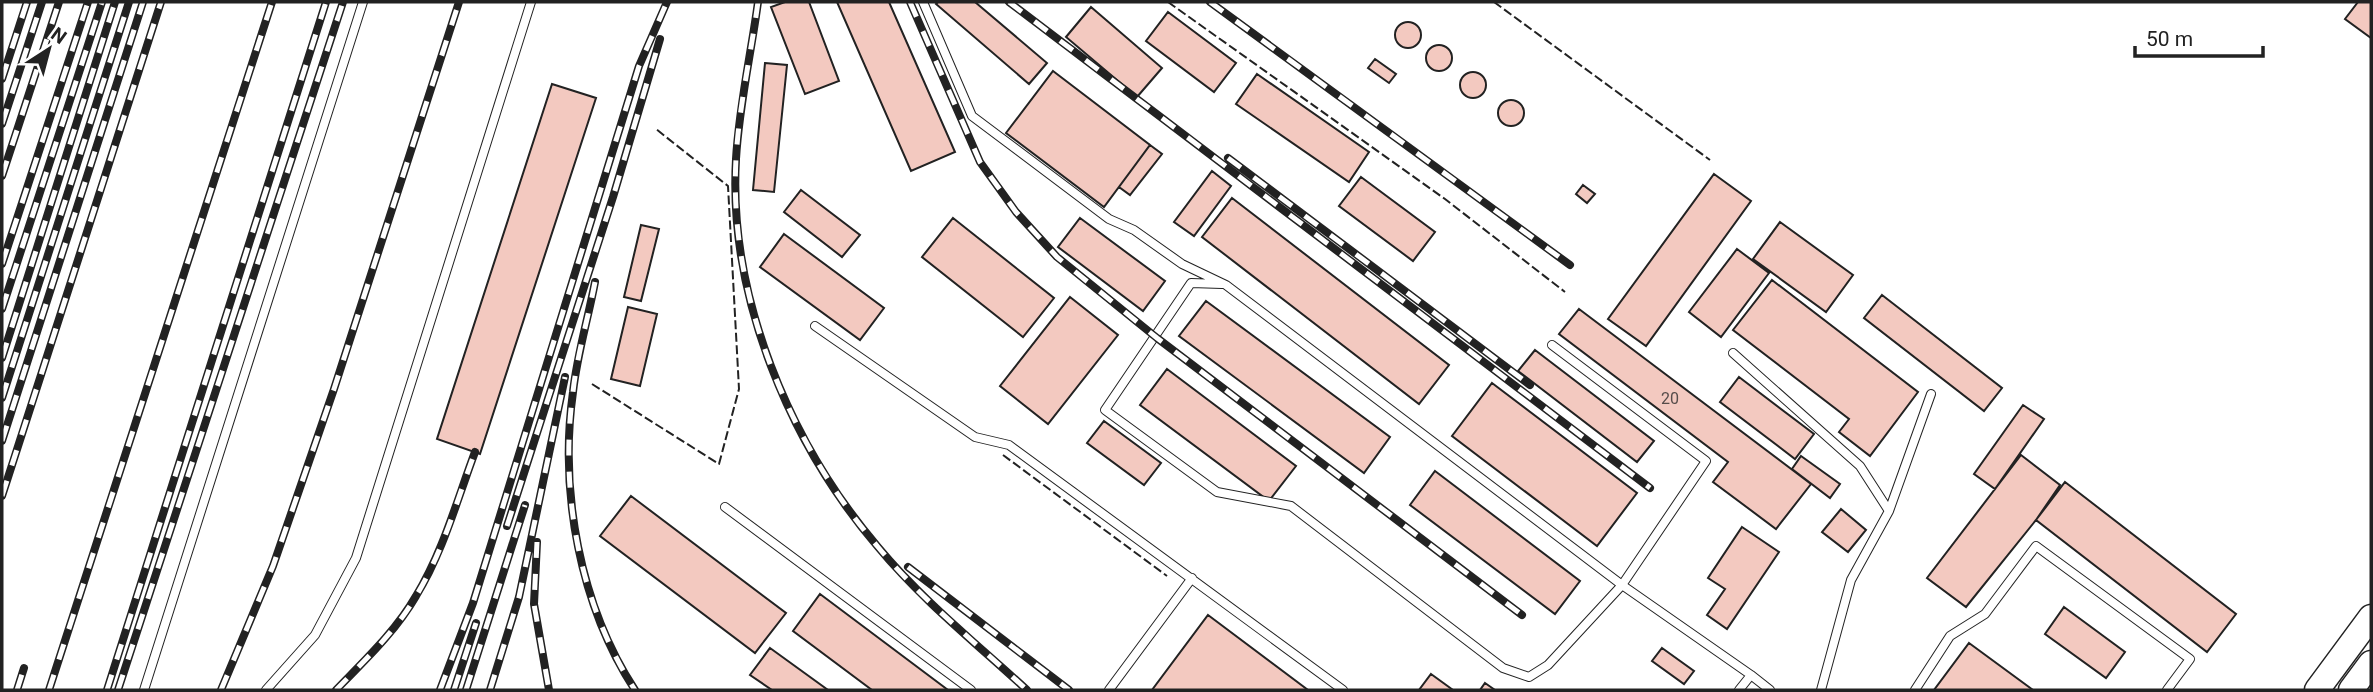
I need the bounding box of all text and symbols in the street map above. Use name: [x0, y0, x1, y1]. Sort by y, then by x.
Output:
north arrow: [14, 14, 84, 84]
scale bar: [2135, 14, 2263, 58]
text: N: [47, 22, 71, 49]
text: 50 m: [2146, 27, 2193, 51]
house number: 20: [1661, 389, 1679, 408]

